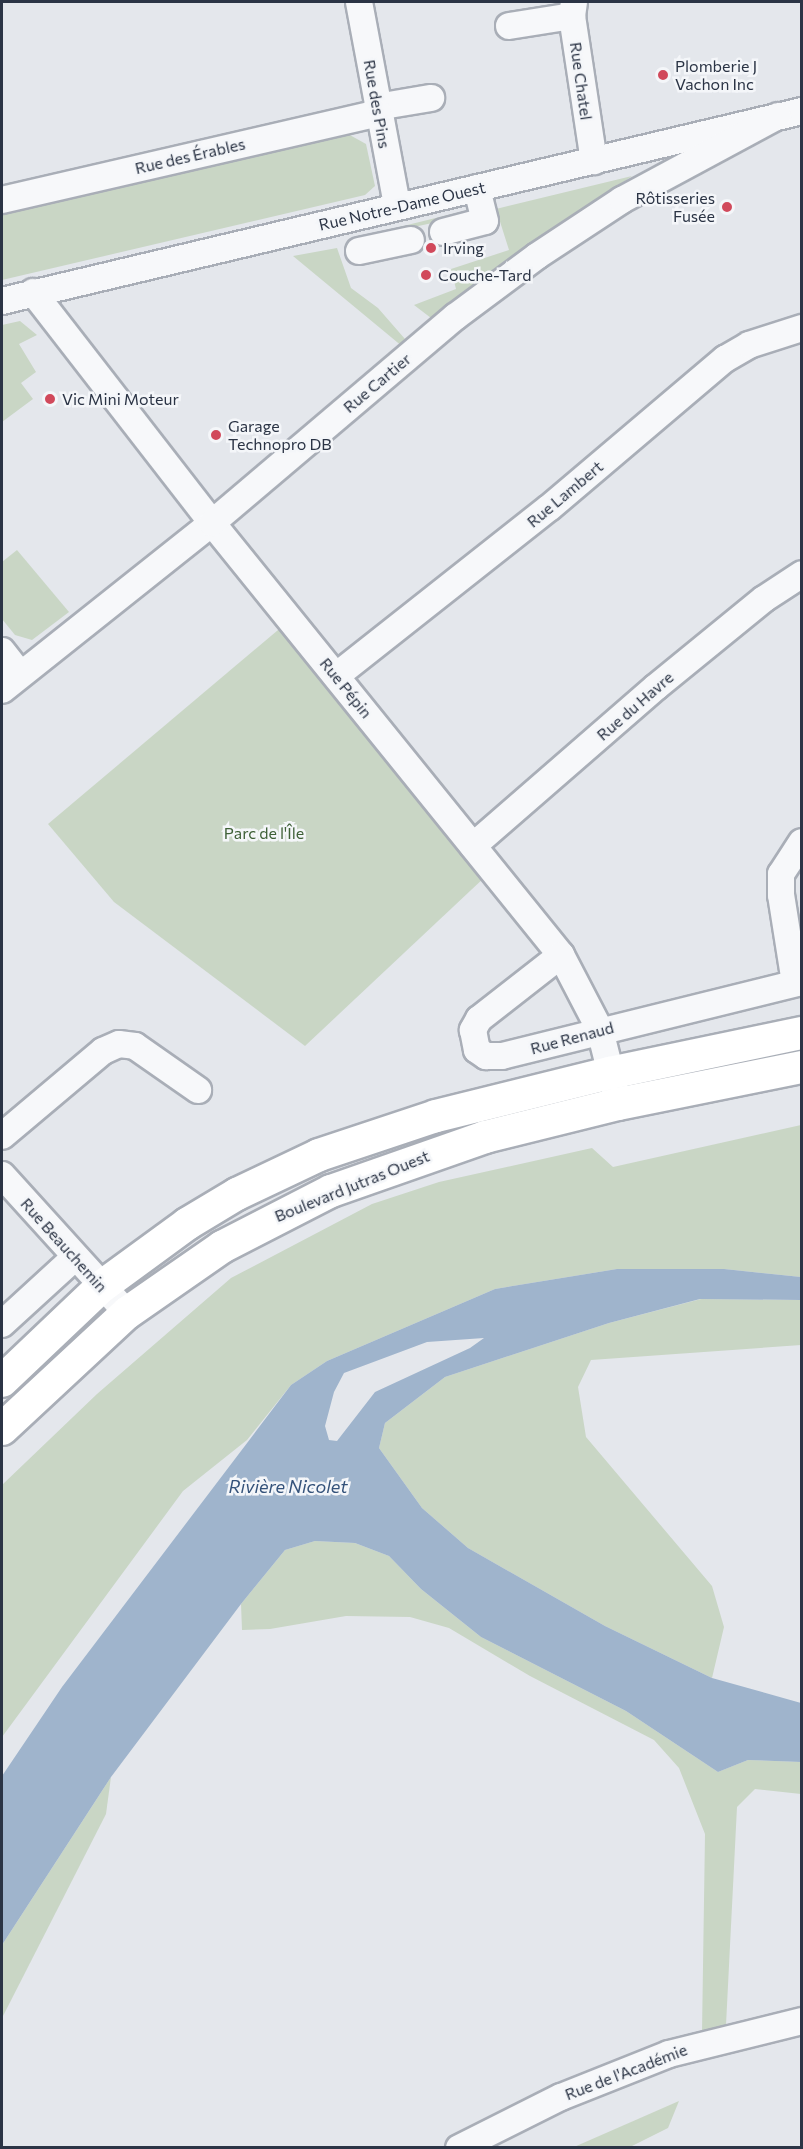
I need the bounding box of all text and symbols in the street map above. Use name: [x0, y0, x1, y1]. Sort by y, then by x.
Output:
street label: Rue Chatel: [566, 41, 596, 121]
place label: Plomberie J Vachon Inc: [675, 56, 757, 94]
street label: Rue des Pins: [360, 58, 394, 150]
marker: Plomberie J Vachon Inc: [656, 68, 670, 82]
street label: Rue des Érables: [133, 134, 247, 178]
street label: Rue Notre-Dame Ouest: [317, 177, 487, 235]
place label: Rôtisseries Fusée: [635, 188, 715, 226]
marker: Rôtisseries Fusée: [720, 200, 734, 214]
place label: Irving: [443, 238, 484, 258]
marker: Irving: [424, 241, 438, 255]
place label: Couche-Tard: [438, 265, 531, 285]
marker: Couche-Tard: [419, 268, 433, 282]
street label: Rue Cartier: [339, 349, 415, 417]
place label: Vic Mini Moteur: [62, 389, 179, 409]
marker: Vic Mini Moteur: [43, 392, 57, 406]
place label: Garage Technopro DB: [228, 416, 332, 454]
marker: Garage Technopro DB: [209, 428, 223, 442]
street label: Rue Lambert: [523, 457, 607, 531]
street label: Rue Pépin: [316, 654, 376, 722]
street label: Rue du Havre: [593, 668, 677, 744]
park label: Parc de l'Île: [224, 823, 304, 843]
street label: Rue Renaud: [528, 1018, 616, 1058]
street label: Boulevard Jutras Ouest: [272, 1146, 432, 1226]
street label: Rue Beauchemin: [17, 1194, 111, 1296]
water label: Rivière Nicolet: [228, 1475, 348, 1497]
street label: Rue de l'Académie: [562, 2040, 690, 2104]

